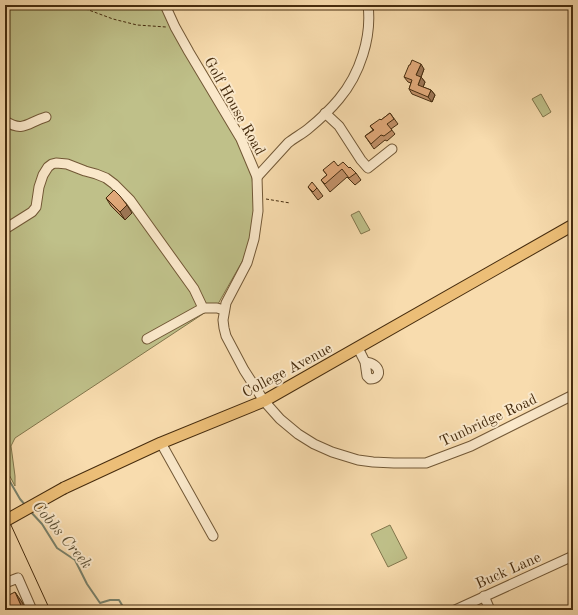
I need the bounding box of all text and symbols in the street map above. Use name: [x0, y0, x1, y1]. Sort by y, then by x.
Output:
street label: Golf House Road: [201, 55, 267, 158]
street label: College Avenue: [240, 341, 335, 401]
street label: Tunbridge Road: [438, 392, 540, 450]
water label: Cobbs Creek: [29, 498, 94, 572]
street label: Buck Lane: [474, 550, 543, 592]

